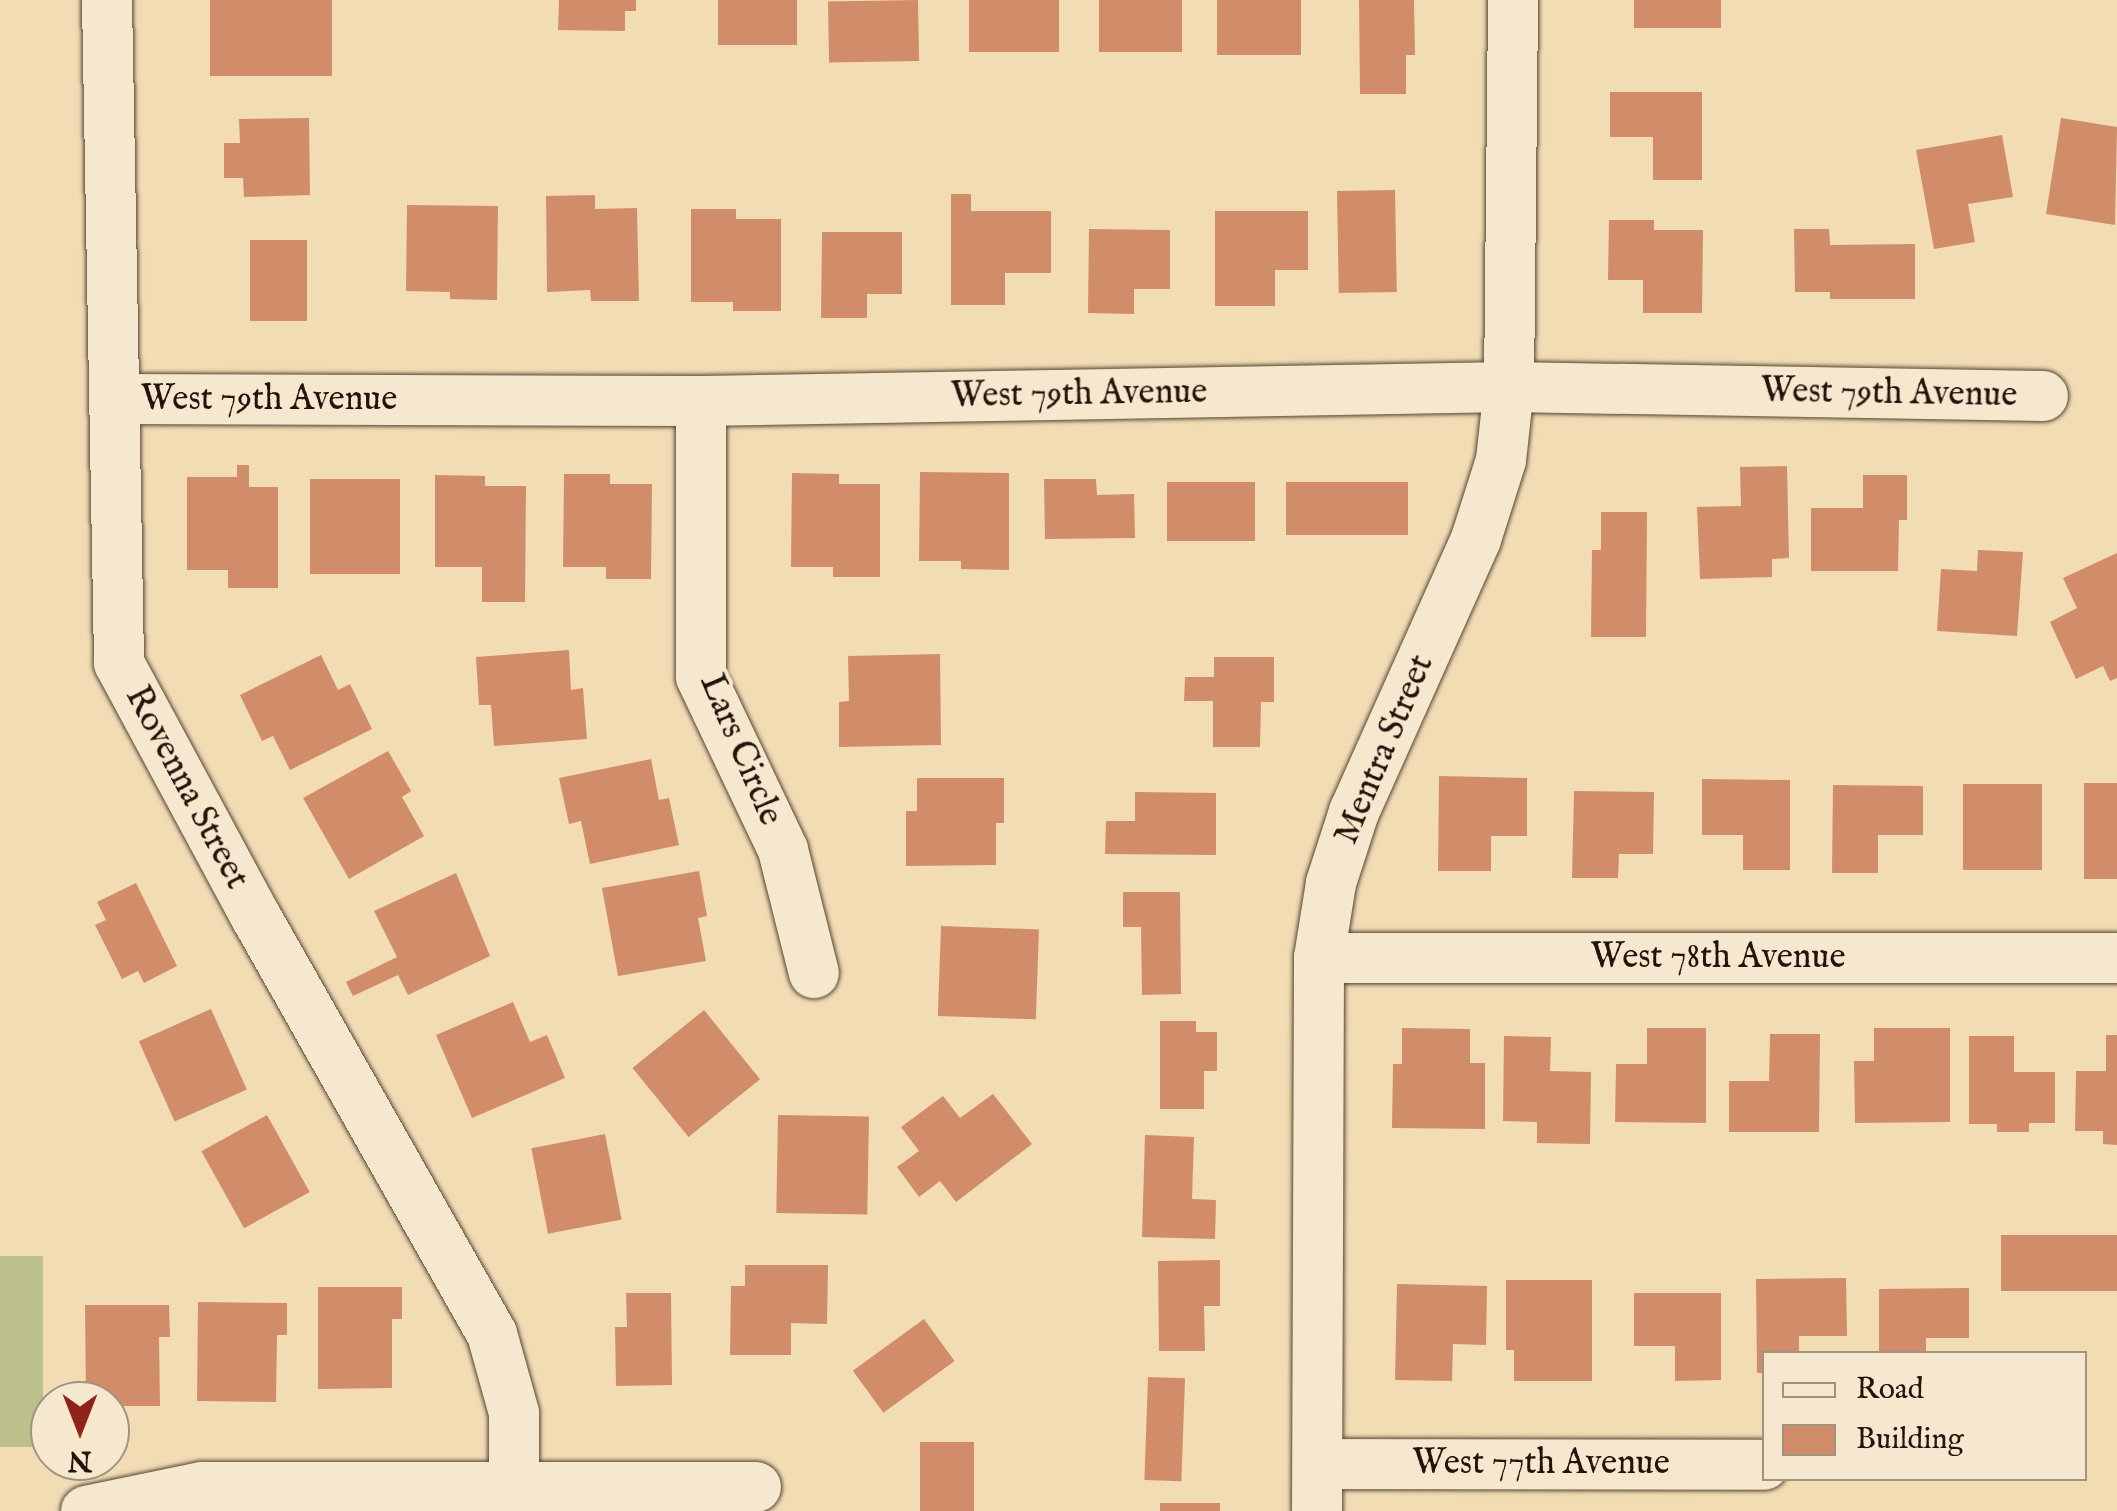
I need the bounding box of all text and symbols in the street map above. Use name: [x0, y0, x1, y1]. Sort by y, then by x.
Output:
street label: West 79th Avenue: [1760, 371, 2018, 417]
street label: West 79th Avenue: [950, 372, 1208, 418]
street label: West 79th Avenue: [141, 379, 397, 421]
street label: Mentra Street: [1326, 649, 1444, 851]
street label: Lars Circle: [689, 668, 791, 832]
street label: Rovenna Street: [115, 680, 257, 896]
street label: West 78th Avenue: [1591, 937, 1845, 979]
legend: [1762, 1351, 2087, 1481]
text: Road: [1856, 1371, 1924, 1409]
north arrow: [30, 1381, 130, 1481]
text: Building: [1856, 1421, 1964, 1459]
text: N: [68, 1442, 92, 1477]
street label: West 77th Avenue: [1412, 1443, 1670, 1485]

